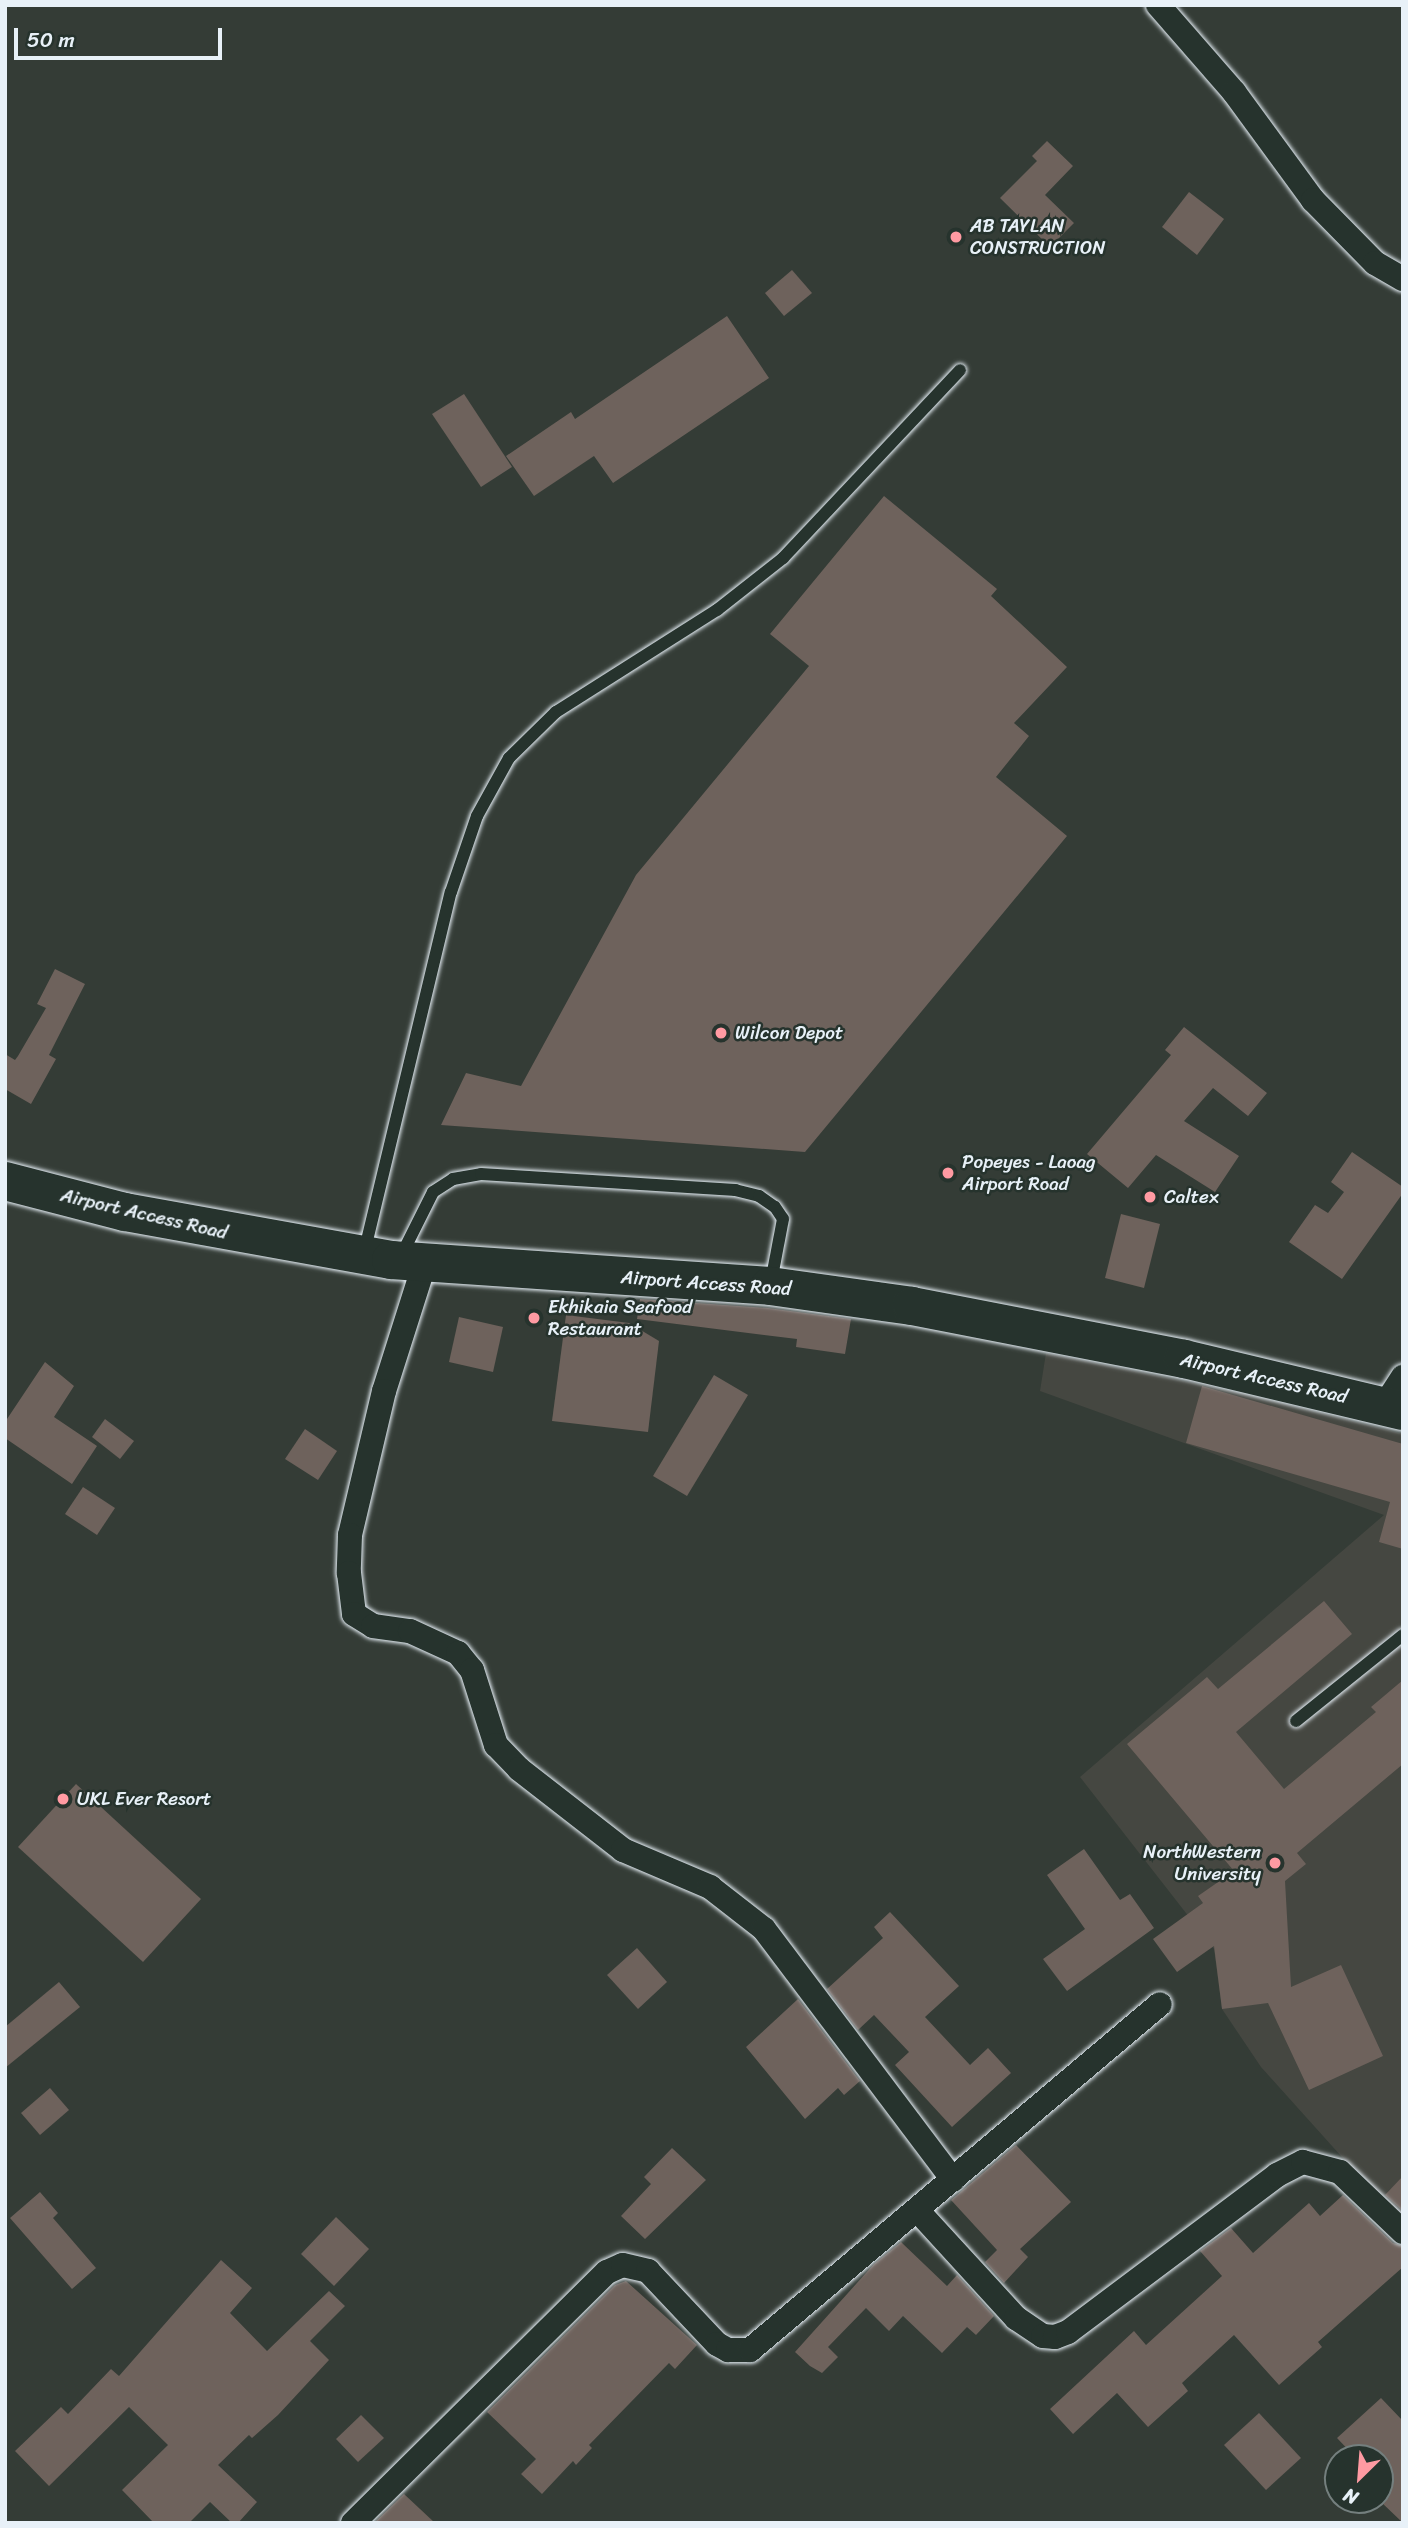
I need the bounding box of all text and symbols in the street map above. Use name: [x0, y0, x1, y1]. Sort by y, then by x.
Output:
scale bar: [18, 14, 226, 58]
text: 50 m: [27, 21, 75, 59]
place label: AB TAYLAN CONSTRUCTION: [970, 215, 1106, 259]
marker: AB TAYLAN CONSTRUCTION: [948, 229, 964, 245]
place label: Wilcon Depot: [735, 1022, 844, 1044]
marker: Wilcon Depot: [713, 1025, 729, 1041]
place label: Popeyes - Laoag Airport Road: [962, 1151, 1096, 1195]
marker: Popeyes - Laoag Airport Road: [940, 1165, 956, 1181]
street label: Airport Access Road: [59, 1184, 229, 1244]
place label: Caltex: [1164, 1186, 1219, 1208]
marker: Caltex: [1142, 1189, 1158, 1205]
street label: Airport Access Road: [621, 1266, 791, 1300]
place label: Ekhikaia Seafood Restaurant: [548, 1296, 692, 1340]
marker: Ekhikaia Seafood Restaurant: [526, 1310, 542, 1326]
street label: Airport Access Road: [1179, 1348, 1349, 1408]
place label: UKL Ever Resort: [77, 1788, 212, 1810]
marker: UKL Ever Resort: [55, 1791, 71, 1807]
place label: NorthWestern University: [1143, 1841, 1261, 1885]
marker: NorthWestern University: [1267, 1855, 1283, 1871]
north arrow: [1324, 2444, 1394, 2514]
text: N: [1338, 2479, 1364, 2514]

